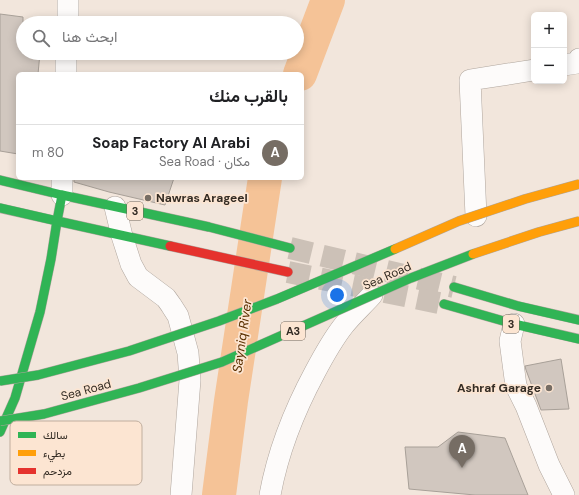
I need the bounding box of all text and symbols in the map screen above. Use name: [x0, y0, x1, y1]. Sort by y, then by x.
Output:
map controls: [531, 12, 567, 84]
button: +: [531, 12, 567, 48]
search box: [16, 16, 304, 60]
icon: search: [30, 27, 52, 49]
text: ابحث هنا: [62, 27, 117, 47]
button: −: [531, 48, 567, 84]
text: بالقرب منك: [209, 85, 288, 107]
text: Soap Factory Al Arabi: [92, 133, 250, 153]
text: 80 m: [32, 144, 64, 161]
text: A: [270, 144, 280, 161]
text: مكان · Sea Road: [159, 153, 250, 170]
place label: Nawras Arageel: [156, 190, 248, 206]
marker: Nawras Arageel: [143, 193, 153, 203]
road number: 3: [127, 202, 143, 220]
street label: Sea Road: [360, 258, 414, 294]
your location: [327, 285, 347, 305]
water label: Sayniq River: [228, 297, 256, 374]
road number: 3: [503, 315, 519, 333]
road number: A3: [281, 322, 305, 340]
street label: Sea Road: [59, 376, 113, 404]
place label: Ashraf Garage: [457, 380, 541, 396]
marker: Ashraf Garage: [544, 383, 554, 393]
legend: [10, 421, 142, 485]
text: سالك: [43, 428, 68, 442]
pin: A: [449, 435, 475, 468]
text: بطيء: [43, 446, 65, 463]
text: مزدحم: [43, 464, 72, 479]

